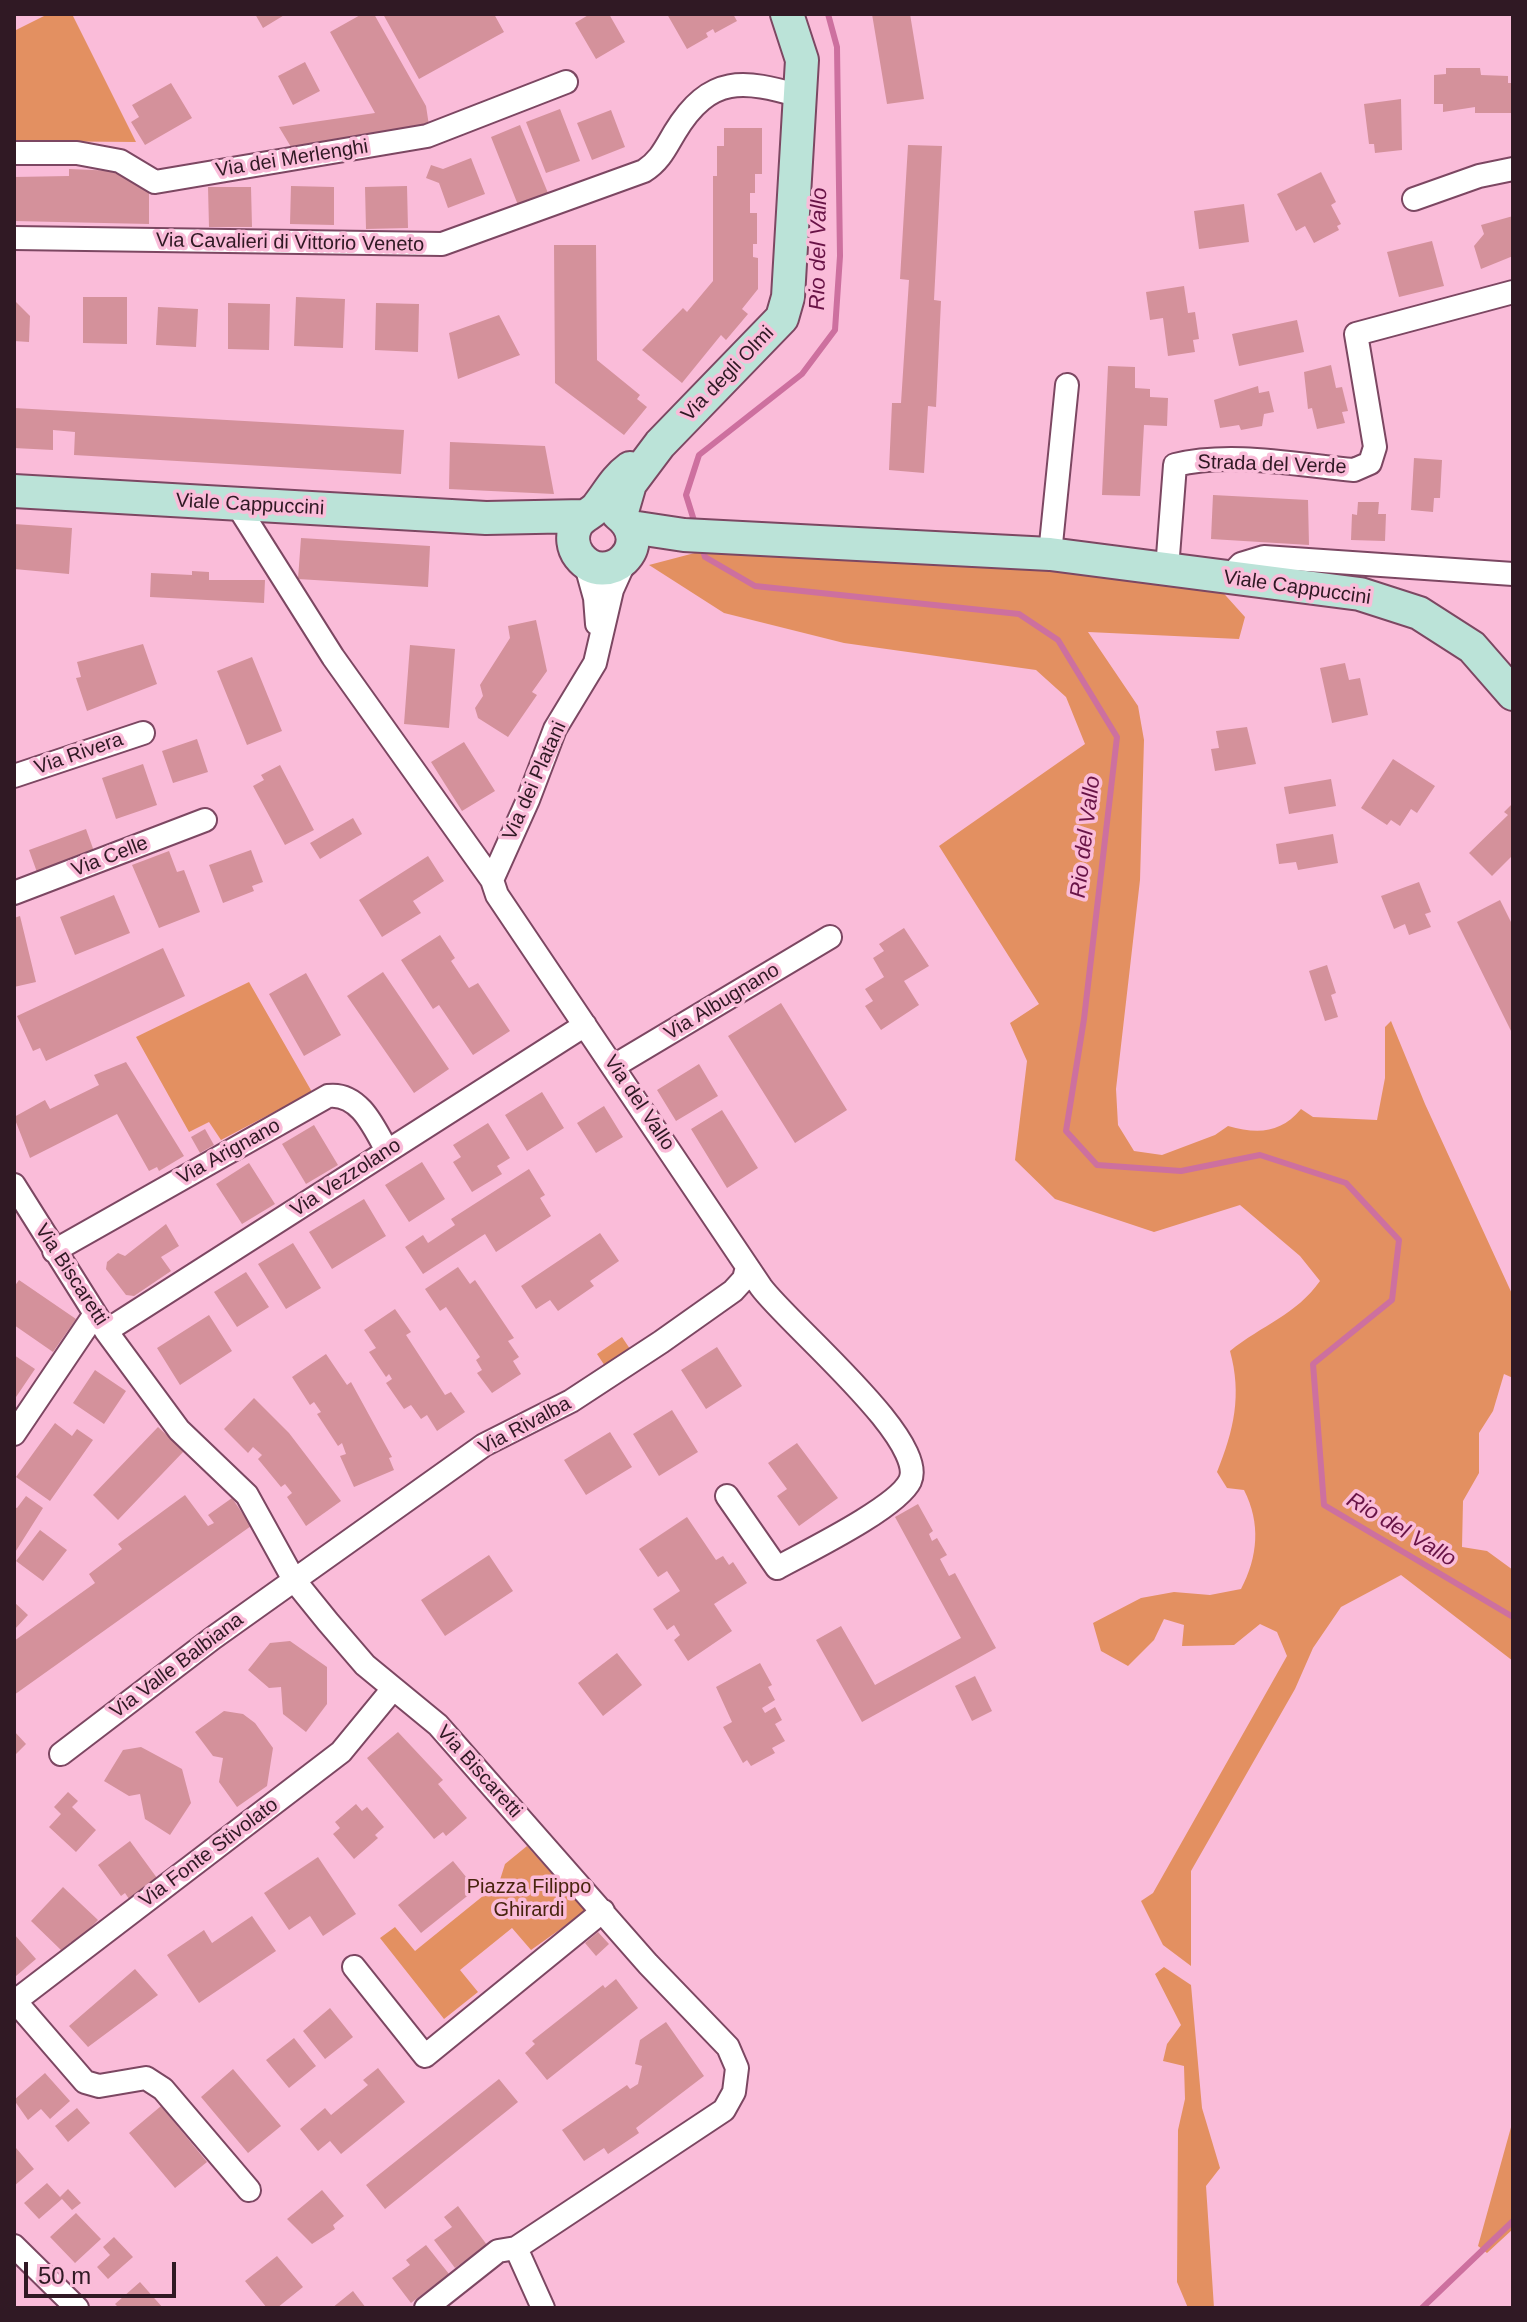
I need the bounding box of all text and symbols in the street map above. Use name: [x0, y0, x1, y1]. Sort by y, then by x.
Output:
street label: Via dei Merlenghi: [214, 135, 370, 183]
water label: Rio del Vallo: [805, 187, 833, 311]
street label: Via Cavalieri di Vittorio Veneto: [156, 229, 424, 257]
street label: Via degli Olmi: [677, 321, 779, 427]
street label: Strada del Verde: [1197, 450, 1347, 480]
street label: Viale Cappuccini: [175, 489, 325, 521]
street label: Viale Cappuccini: [1222, 566, 1372, 610]
street label: Via dei Platani: [498, 718, 572, 844]
street label: Via Rivera: [32, 728, 126, 780]
water label: Rio del Vallo: [1065, 774, 1107, 900]
street label: Via Celle: [69, 832, 151, 882]
street label: Via Albugnano: [660, 958, 784, 1046]
street label: Via del Vallo: [598, 1051, 680, 1155]
street label: Via Arignano: [173, 1114, 285, 1190]
street label: Via Vezzolano: [286, 1134, 406, 1222]
street label: Via Biscaretti: [29, 1220, 113, 1330]
street label: Via Rivalba: [475, 1392, 575, 1460]
water label: Rio del Vallo: [1342, 1487, 1460, 1573]
street label: Via Valle Balbiana: [106, 1608, 248, 1724]
street label: Via Biscaretti: [431, 1721, 527, 1823]
street label: Via Fonte Stivolato: [135, 1793, 283, 1913]
park label: Piazza Filippo Ghirardi: [467, 1875, 591, 1922]
scale bar: [28, 2246, 180, 2296]
text: 50 m: [38, 2262, 91, 2289]

